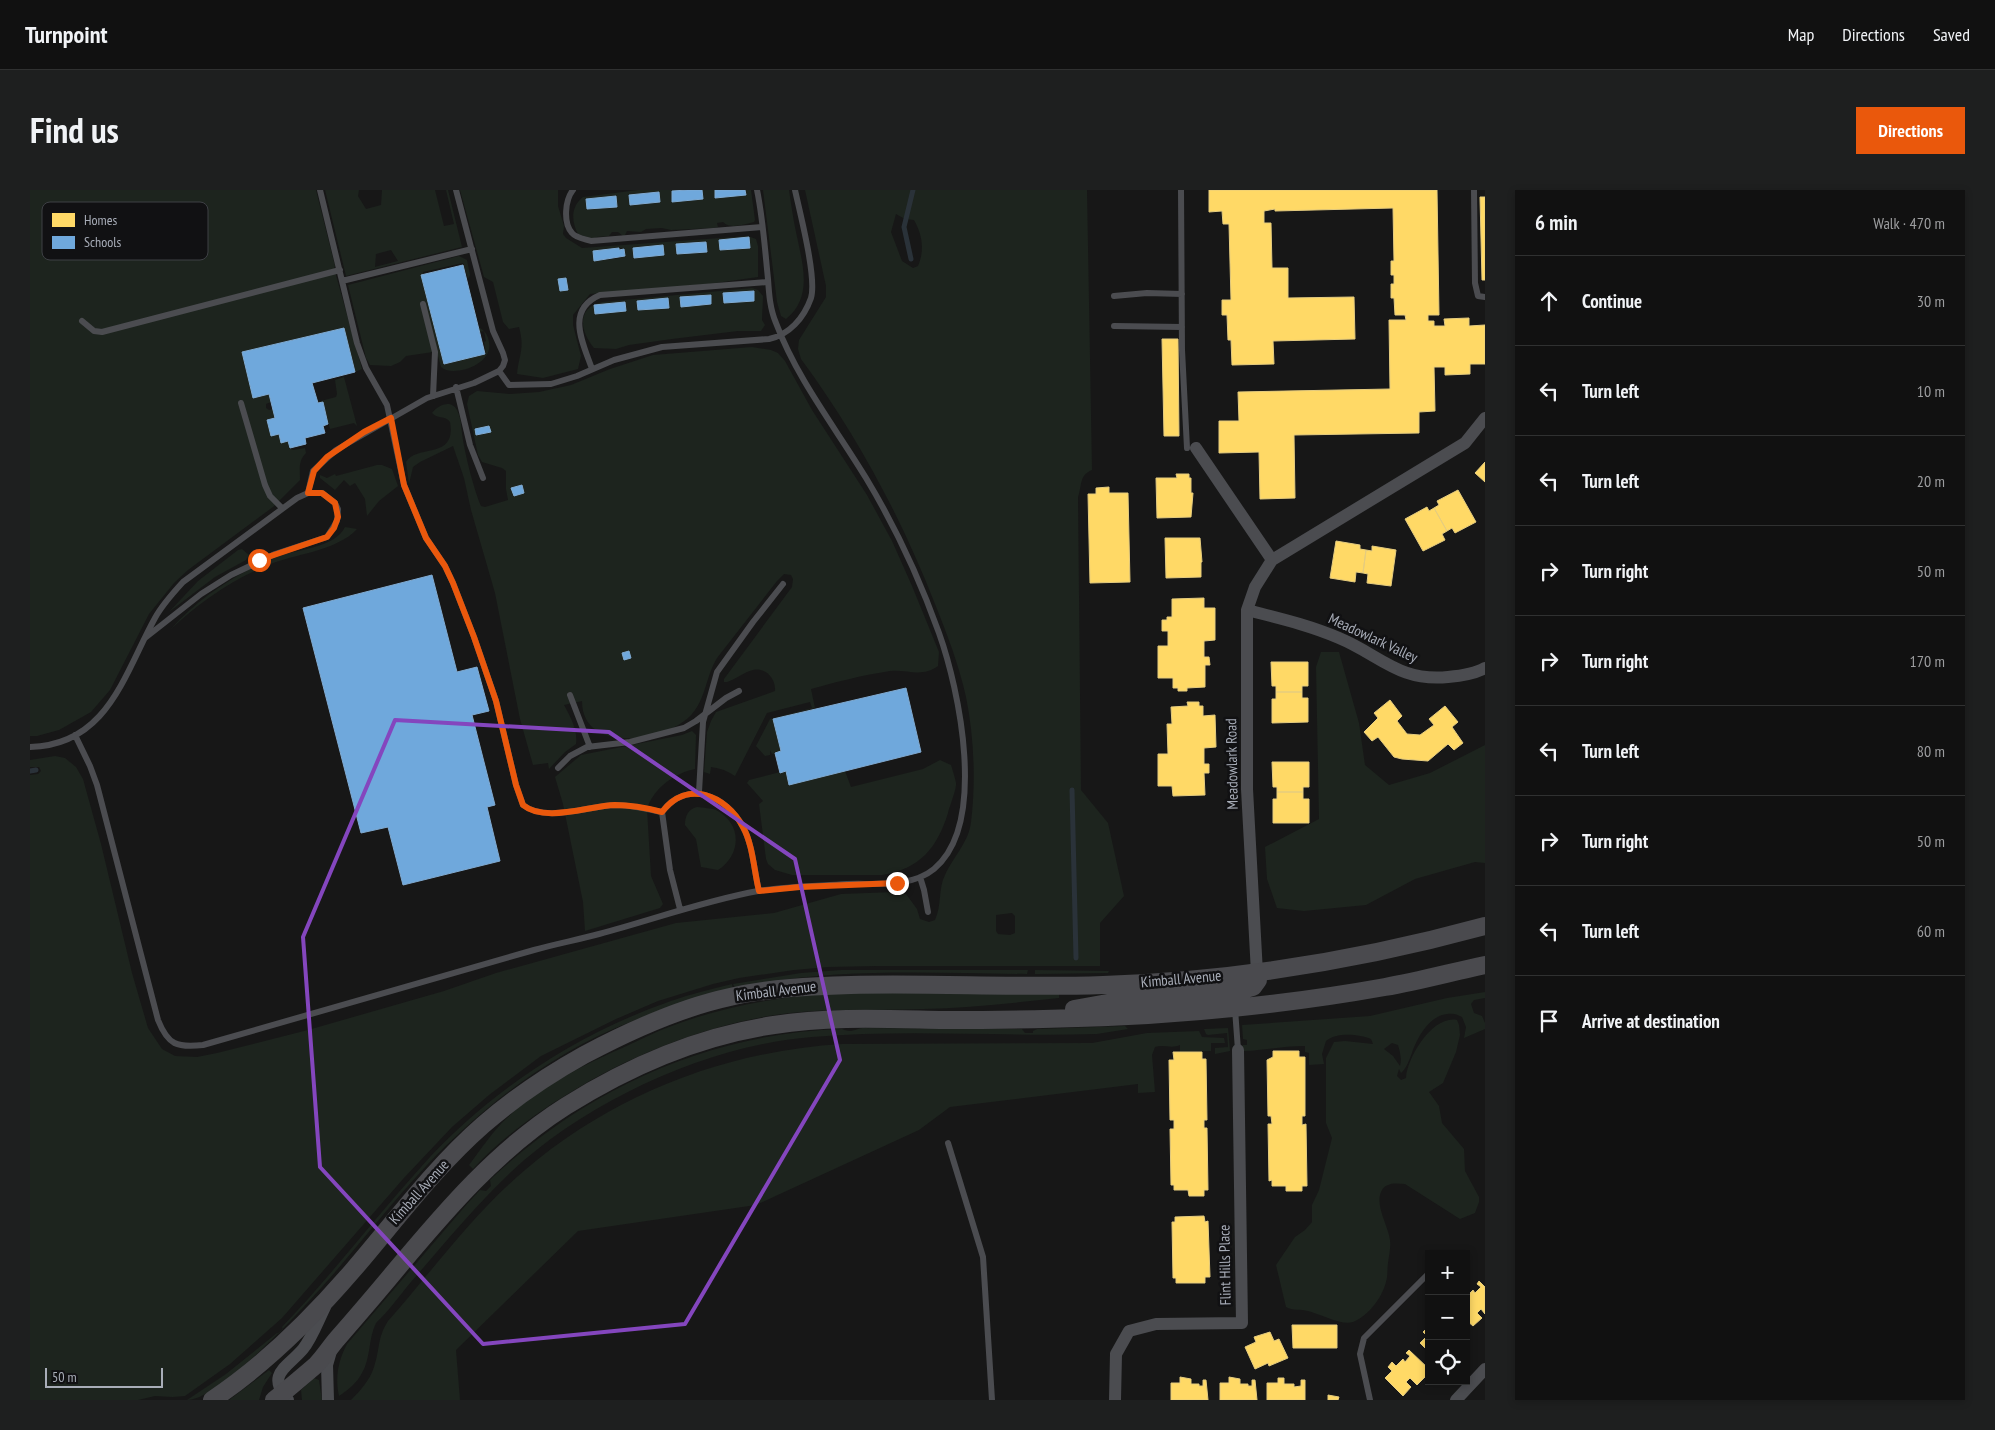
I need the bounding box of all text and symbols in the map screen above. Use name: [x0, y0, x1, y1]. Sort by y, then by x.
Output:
text: Turnpoint: [25, 19, 107, 50]
text: Map: [1788, 23, 1814, 46]
text: Directions: [1842, 23, 1905, 46]
text: Saved: [1933, 23, 1970, 46]
text: Find us: [30, 107, 119, 153]
button: Directions: [1856, 107, 1965, 154]
legend: [42, 202, 208, 260]
text: 6 min: [1535, 209, 1577, 236]
text: Homes: [84, 211, 117, 229]
text: Walk · 470 m: [1873, 213, 1945, 233]
text: Schools: [84, 233, 121, 251]
icon: ahead: [1535, 287, 1563, 315]
text: Continue: [1582, 289, 1642, 313]
text: 30 m: [1917, 291, 1945, 311]
icon: left: [1535, 377, 1563, 405]
text: Turn left: [1582, 379, 1639, 403]
text: 10 m: [1917, 381, 1945, 401]
icon: left: [1535, 467, 1563, 495]
text: Turn left: [1582, 469, 1639, 493]
text: 20 m: [1917, 471, 1945, 491]
route start: [248, 549, 271, 572]
icon: right: [1535, 557, 1563, 585]
text: Turn right: [1582, 559, 1648, 583]
text: 50 m: [1917, 561, 1945, 581]
street label: Meadowlark Valley: [1326, 609, 1421, 667]
icon: right: [1535, 647, 1563, 675]
text: Turn right: [1582, 649, 1648, 673]
text: 170 m: [1910, 651, 1945, 671]
street label: Meadowlark Road: [1221, 718, 1242, 810]
icon: left: [1535, 737, 1563, 765]
text: Turn left: [1582, 739, 1639, 763]
text: 80 m: [1917, 741, 1945, 761]
icon: right: [1535, 827, 1563, 855]
text: Turn right: [1582, 829, 1648, 853]
text: 50 m: [1917, 831, 1945, 851]
route end: [886, 872, 909, 895]
icon: left: [1535, 917, 1563, 945]
text: Turn left: [1582, 919, 1639, 943]
text: 60 m: [1917, 921, 1945, 941]
street label: Kimball Avenue: [1140, 966, 1222, 991]
street label: Kimball Avenue: [735, 976, 817, 1005]
icon: arrive: [1535, 1007, 1563, 1035]
text: Arrive at destination: [1582, 1009, 1720, 1033]
street label: Kimball Avenue: [385, 1155, 453, 1228]
street label: Flint Hills Place: [1214, 1224, 1235, 1306]
map controls: [1425, 1250, 1470, 1385]
button: +: [1425, 1250, 1470, 1295]
button: −: [1425, 1295, 1470, 1340]
button: locate: [1425, 1340, 1470, 1385]
scale bar: [45, 1365, 162, 1388]
text: 50 m: [52, 1368, 77, 1386]

